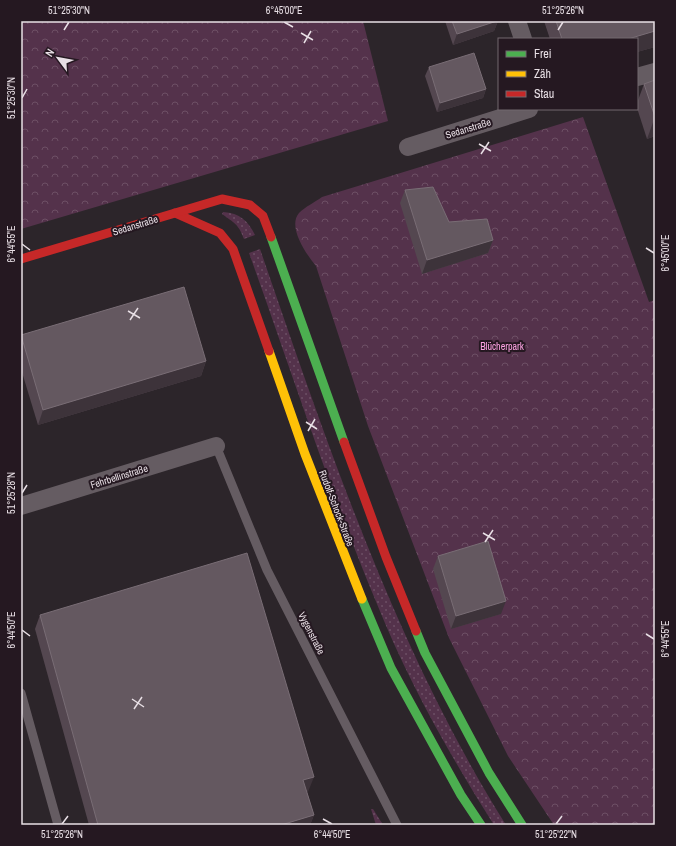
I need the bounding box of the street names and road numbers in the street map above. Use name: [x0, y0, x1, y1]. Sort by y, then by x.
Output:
street label: Sedanstraße: [444, 115, 493, 142]
street label: Sedanstraße: [111, 212, 160, 239]
street label: Fehrbellinstraße: [89, 461, 150, 491]
street label: Rudolf-Schock-Straße: [316, 468, 357, 549]
street label: Vygenstraße: [295, 610, 328, 657]

